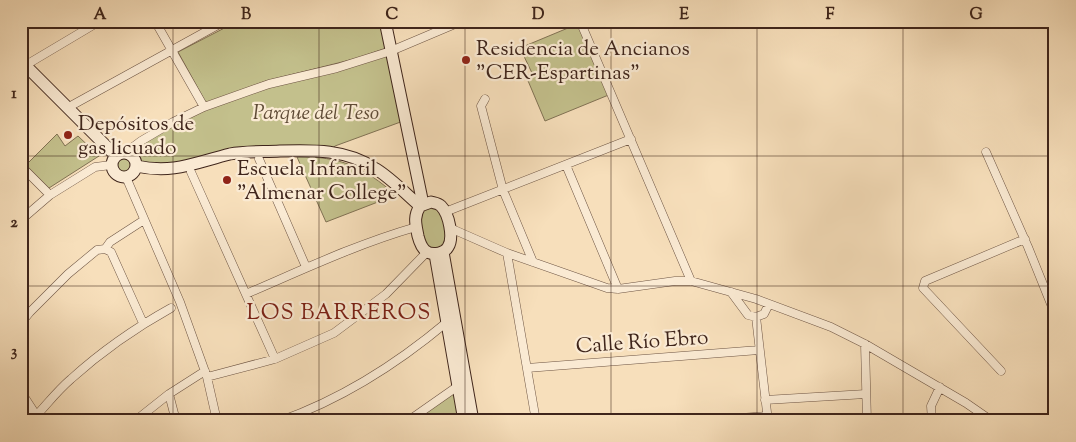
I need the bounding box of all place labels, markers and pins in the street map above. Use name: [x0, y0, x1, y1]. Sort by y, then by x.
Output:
place label: Residencia de Ancianos "CER-Espartinas": [476, 35, 690, 89]
marker: Residencia de Ancianos "CER-Espartinas": [460, 54, 472, 66]
place label: Depósitos de gas licuado: [78, 110, 194, 164]
marker: Depósitos de gas licuado: [62, 129, 74, 141]
place label: Escuela Infantil "Almenar College": [237, 155, 407, 209]
marker: Escuela Infantil "Almenar College": [221, 174, 233, 186]

